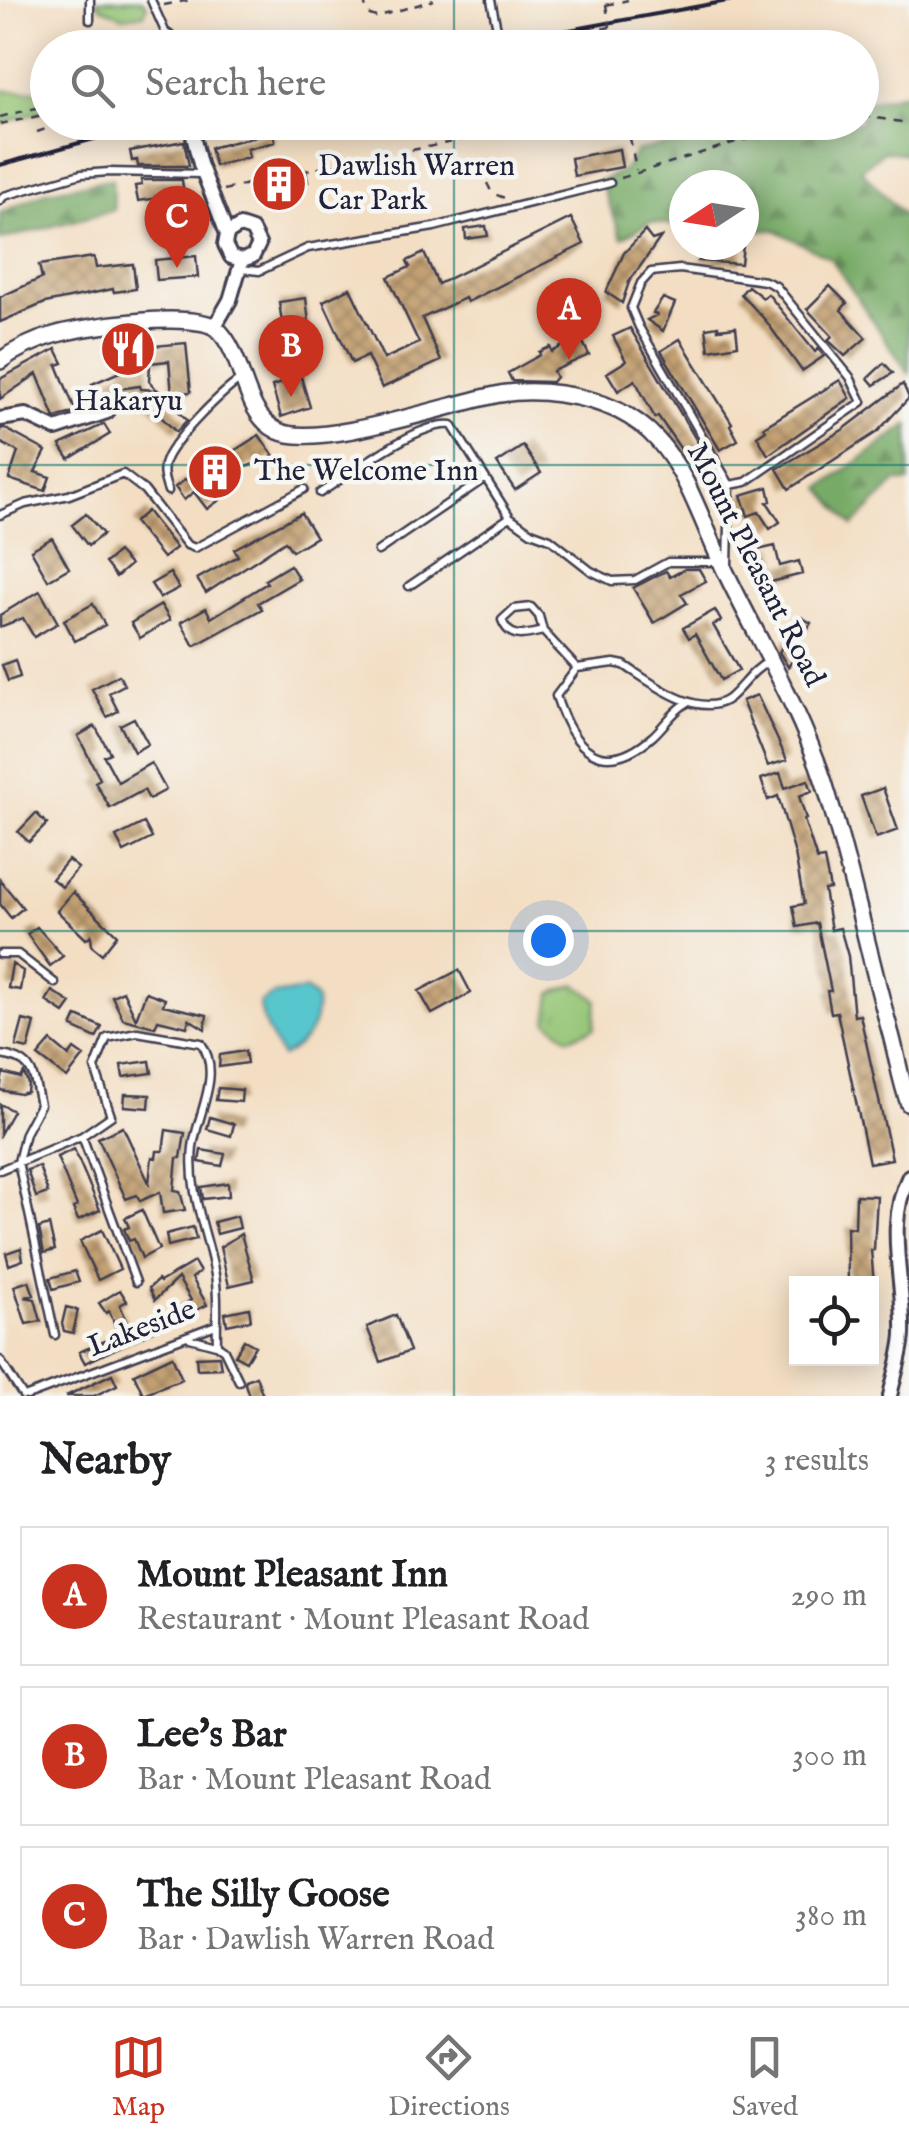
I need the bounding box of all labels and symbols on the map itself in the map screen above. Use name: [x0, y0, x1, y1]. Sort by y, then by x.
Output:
place label: Dawlish Warren Car Park: [318, 148, 515, 220]
building icon: Dawlish Warren Car Park: [249, 154, 309, 214]
north arrow: [669, 170, 759, 260]
pin: C: [144, 186, 210, 268]
pin: A: [536, 278, 602, 360]
pin: B: [258, 314, 324, 397]
restaurant icon: Hakaryu: [98, 319, 158, 379]
place label: Hakaryu: [73, 383, 183, 421]
street label: Mount Pleasant Road: [677, 437, 833, 694]
building icon: The Welcome Inn: [185, 442, 245, 502]
place label: The Welcome Inn: [254, 453, 478, 491]
your location: [523, 915, 574, 966]
street label: Lakeside: [83, 1291, 201, 1367]

